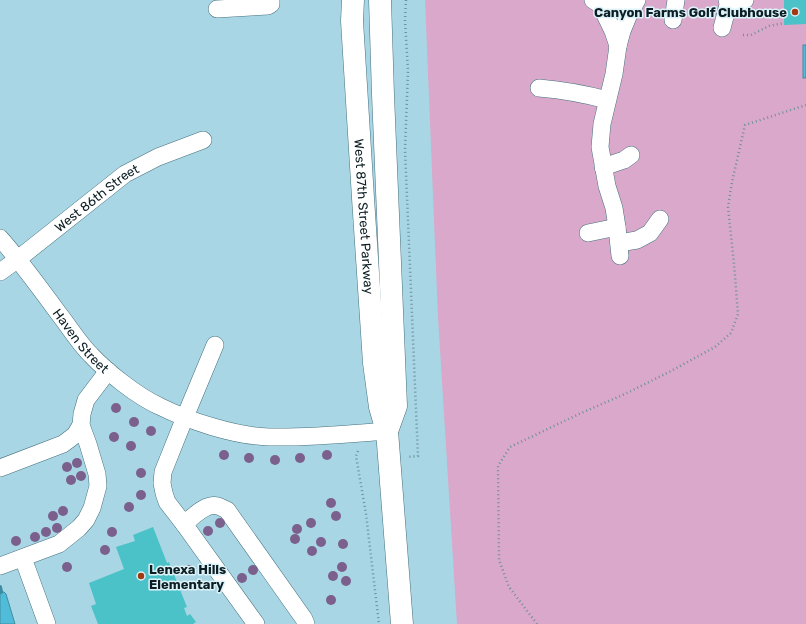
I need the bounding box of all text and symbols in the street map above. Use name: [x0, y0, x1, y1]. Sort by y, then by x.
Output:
place label: Canyon Farms Golf Clubhouse: [594, 5, 787, 20]
marker: Canyon Farms Golf Clubhouse: [790, 7, 800, 17]
street label: West 87th Street Parkway: [352, 138, 377, 295]
street label: West 86th Street: [51, 161, 141, 235]
street label: Haven Street: [50, 306, 112, 376]
place label: Lenexa Hills Elementary: [149, 562, 226, 592]
marker: Lenexa Hills Elementary: [136, 571, 146, 581]

